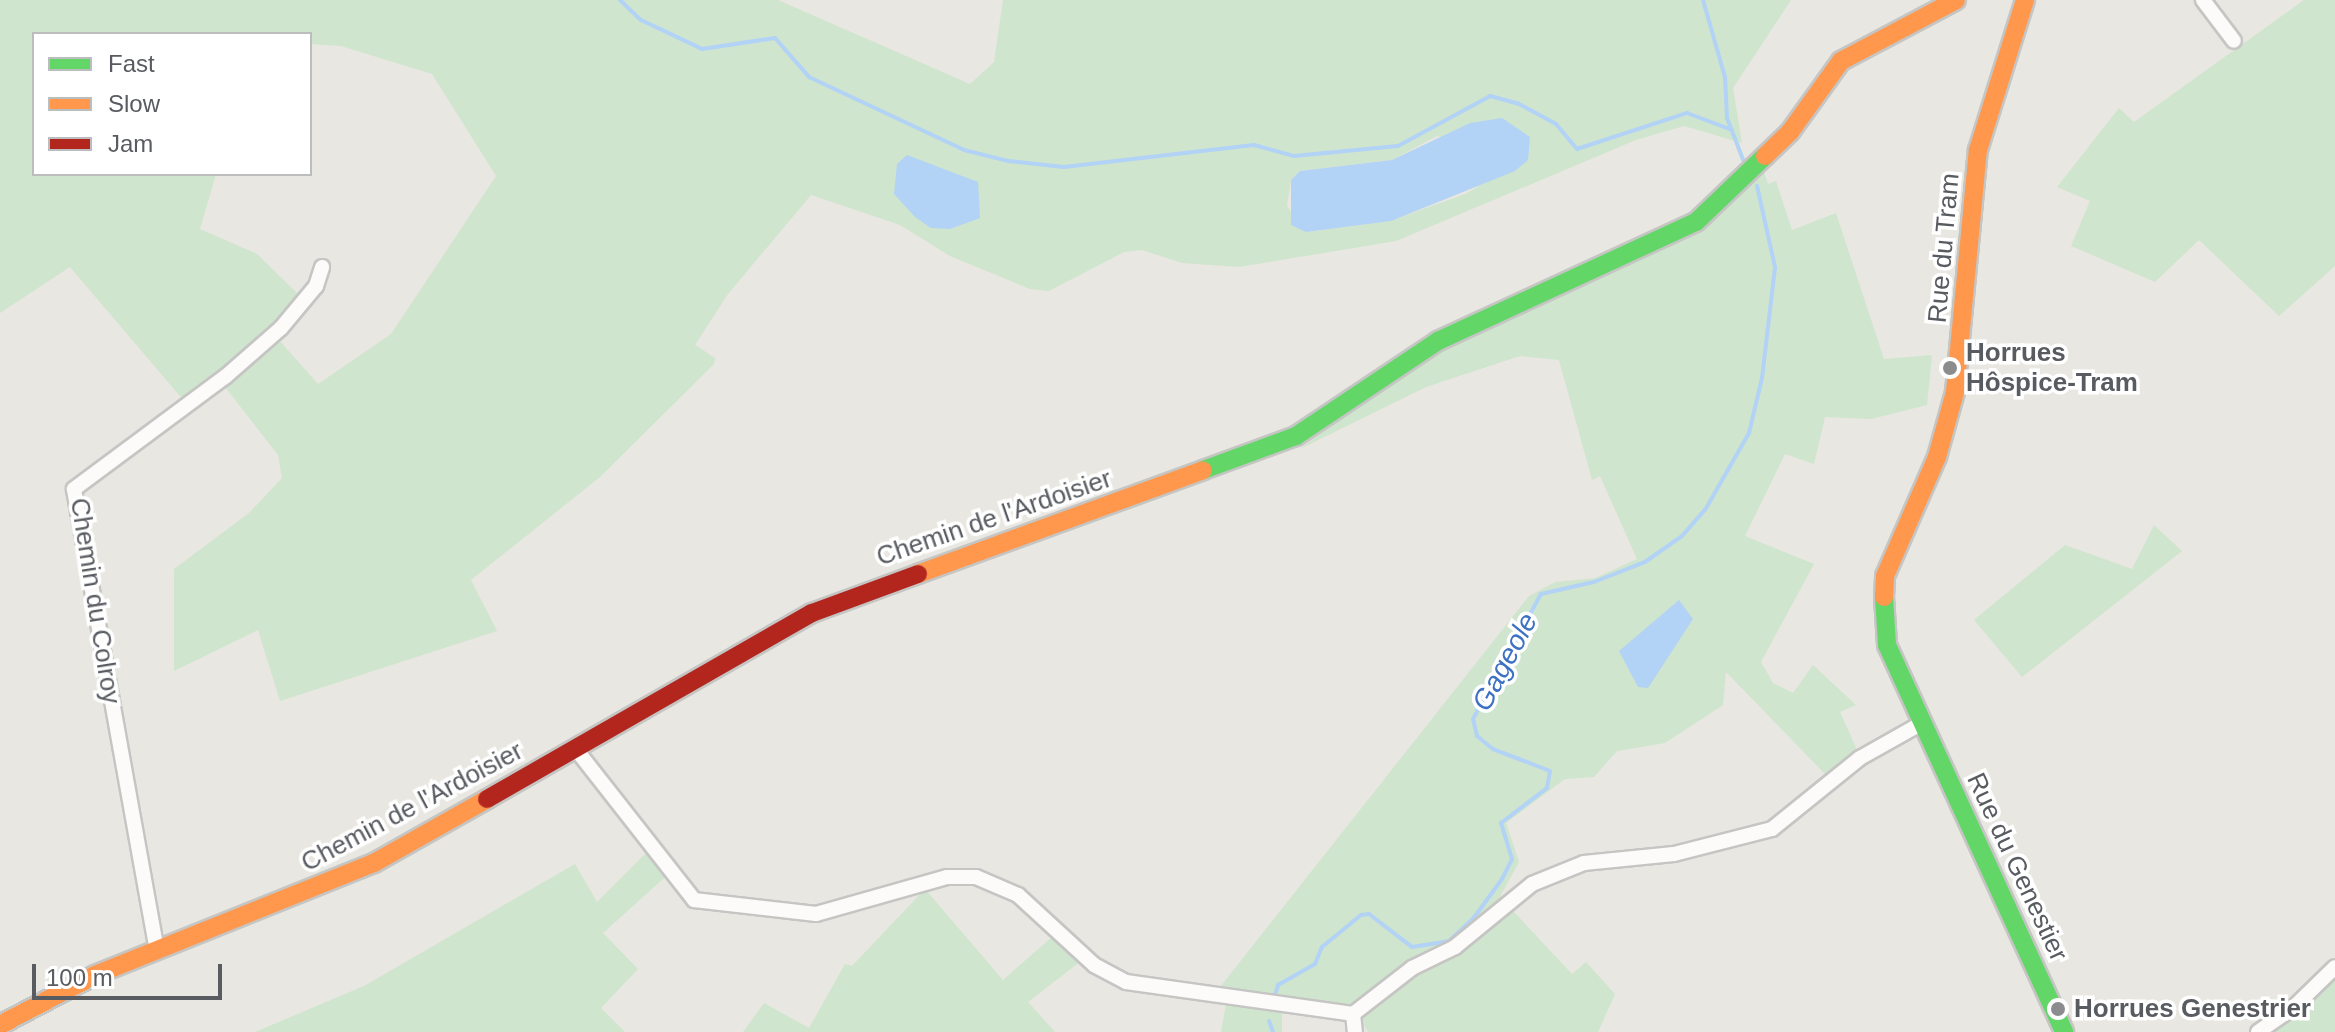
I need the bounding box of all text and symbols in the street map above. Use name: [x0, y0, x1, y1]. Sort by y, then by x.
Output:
legend: [32, 32, 312, 176]
text: Fast: [108, 50, 155, 77]
text: Slow: [108, 90, 160, 117]
text: Jam: [108, 130, 153, 157]
street label: Rue du Tram: [1922, 172, 1966, 324]
place label: Horrues Hôspice-Tram: [1966, 337, 2138, 398]
marker: Horrues Hôspice-Tram: [1941, 359, 1959, 377]
street label: Chemin de l'Ardoisier: [872, 463, 1116, 573]
street label: Chemin du Colroy: [63, 496, 127, 706]
water label: Gageole: [1465, 607, 1545, 717]
street label: Chemin de l'Ardoisier: [296, 735, 528, 879]
street label: Rue du Genestier: [1960, 768, 2074, 966]
scale bar: [36, 948, 226, 998]
text: 100 m: [46, 964, 113, 991]
place label: Horrues Genestrier: [2074, 993, 2311, 1025]
marker: Horrues Genestrier: [2049, 1000, 2067, 1018]

